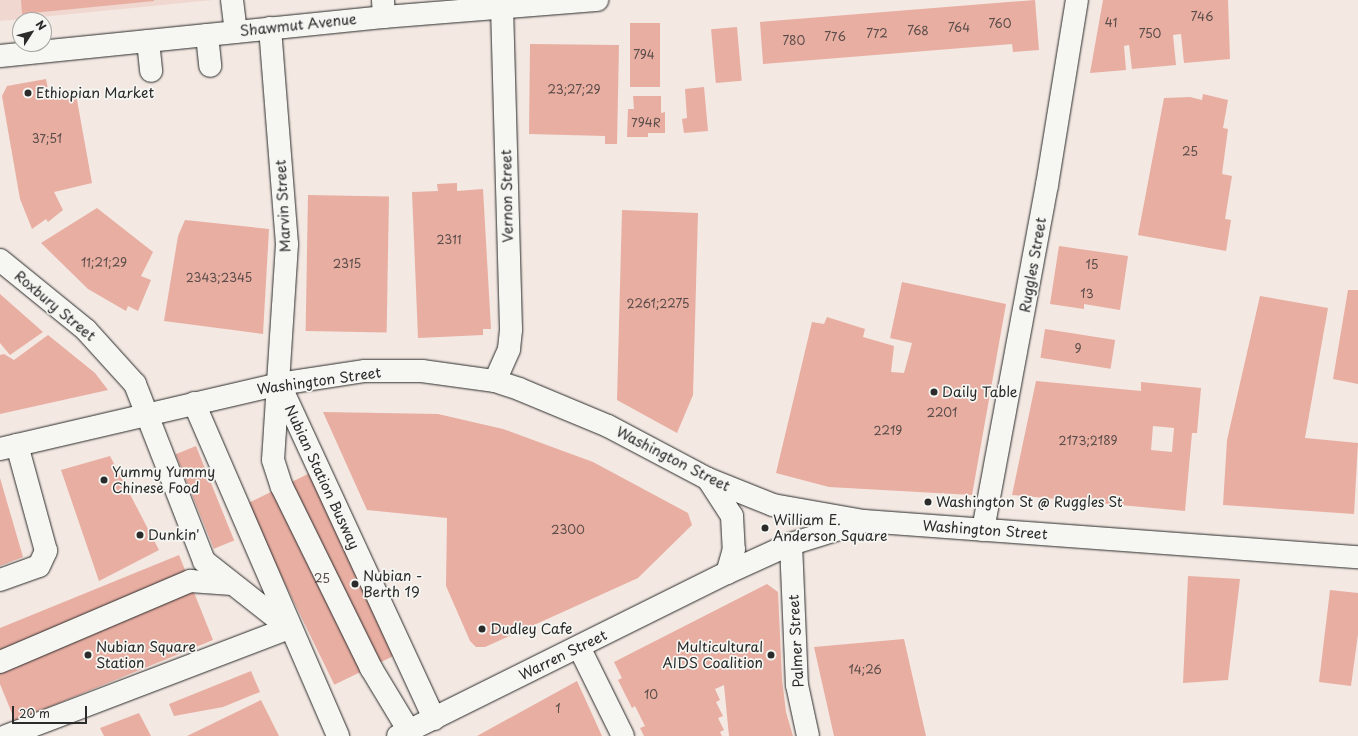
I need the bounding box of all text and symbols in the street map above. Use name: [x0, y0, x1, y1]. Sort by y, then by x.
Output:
house number: 746: [1191, 10, 1213, 24]
street label: Shawmut Avenue: [239, 11, 357, 39]
north arrow: [12, 12, 52, 52]
house number: 41: [1105, 16, 1117, 30]
text: N: [32, 17, 51, 34]
house number: 760: [988, 17, 1012, 31]
house number: 764: [948, 21, 970, 35]
house number: 768: [907, 24, 929, 38]
house number: 772: [866, 27, 888, 41]
house number: 750: [1139, 27, 1161, 41]
house number: 776: [824, 30, 846, 44]
house number: 780: [783, 34, 805, 48]
house number: 794: [633, 48, 655, 62]
house number: 23;27;29: [547, 83, 601, 97]
place label: Ethiopian Market: [36, 85, 153, 101]
marker: Ethiopian Market: [23, 88, 33, 98]
house number: 794R: [631, 116, 661, 130]
house number: 37;51: [32, 132, 62, 146]
house number: 25: [1182, 145, 1198, 159]
street label: Vernon Street: [498, 149, 516, 243]
street label: Marvin Street: [272, 159, 294, 253]
street label: Ruggles Street: [1016, 215, 1050, 315]
house number: 2311: [437, 233, 461, 247]
house number: 11;21;29: [81, 256, 127, 270]
house number: 2315: [333, 257, 361, 271]
house number: 15: [1085, 258, 1099, 272]
street label: Roxbury Street: [11, 267, 99, 345]
house number: 2343;2345: [186, 271, 252, 285]
house number: 13: [1080, 287, 1094, 301]
house number: 2261;2275: [627, 297, 689, 311]
house number: 9: [1074, 342, 1082, 356]
street label: Washington Street: [256, 364, 382, 398]
place label: Daily Table: [942, 384, 1018, 400]
marker: Daily Table: [929, 387, 939, 397]
street label: Nubian Station Busway: [281, 402, 363, 552]
house number: 2201: [927, 406, 957, 420]
street label: Washington Street: [614, 423, 732, 495]
house number: 2219: [874, 424, 902, 438]
house number: 2173;2189: [1058, 434, 1118, 448]
place label: Yummy Yummy Chinese Food: [112, 464, 216, 496]
marker: Yummy Yummy Chinese Food: [99, 475, 109, 485]
place label: Washington St @ Ruggles St: [936, 494, 1124, 510]
marker: Washington St @ Ruggles St: [923, 497, 933, 507]
place label: William E. Anderson Square: [773, 512, 889, 544]
street label: Washington Street: [922, 517, 1048, 543]
house number: 2300: [551, 523, 585, 537]
marker: William E. Anderson Square: [760, 523, 770, 533]
place label: Dunkin': [148, 527, 200, 543]
marker: Dunkin': [135, 530, 145, 540]
place label: Nubian - Berth 19: [363, 568, 422, 600]
house number: 25: [314, 572, 330, 586]
marker: Nubian - Berth 19: [350, 579, 360, 589]
street label: Palmer Street: [785, 594, 807, 688]
place label: Dudley Cafe: [490, 621, 574, 637]
marker: Dudley Cafe: [477, 624, 487, 634]
street label: Warren Street: [516, 626, 610, 684]
place label: Nubian Square Station: [96, 639, 196, 672]
place label: Multicultural AIDS Coalition: [664, 639, 763, 672]
marker: Nubian Square Station: [83, 650, 93, 660]
marker: Multicultural AIDS Coalition: [766, 650, 776, 660]
house number: 14;26: [848, 663, 882, 677]
house number: 10: [644, 688, 658, 702]
scale bar: [14, 698, 89, 724]
house number: 1: [555, 702, 561, 716]
text: 20 m: [19, 704, 50, 722]

